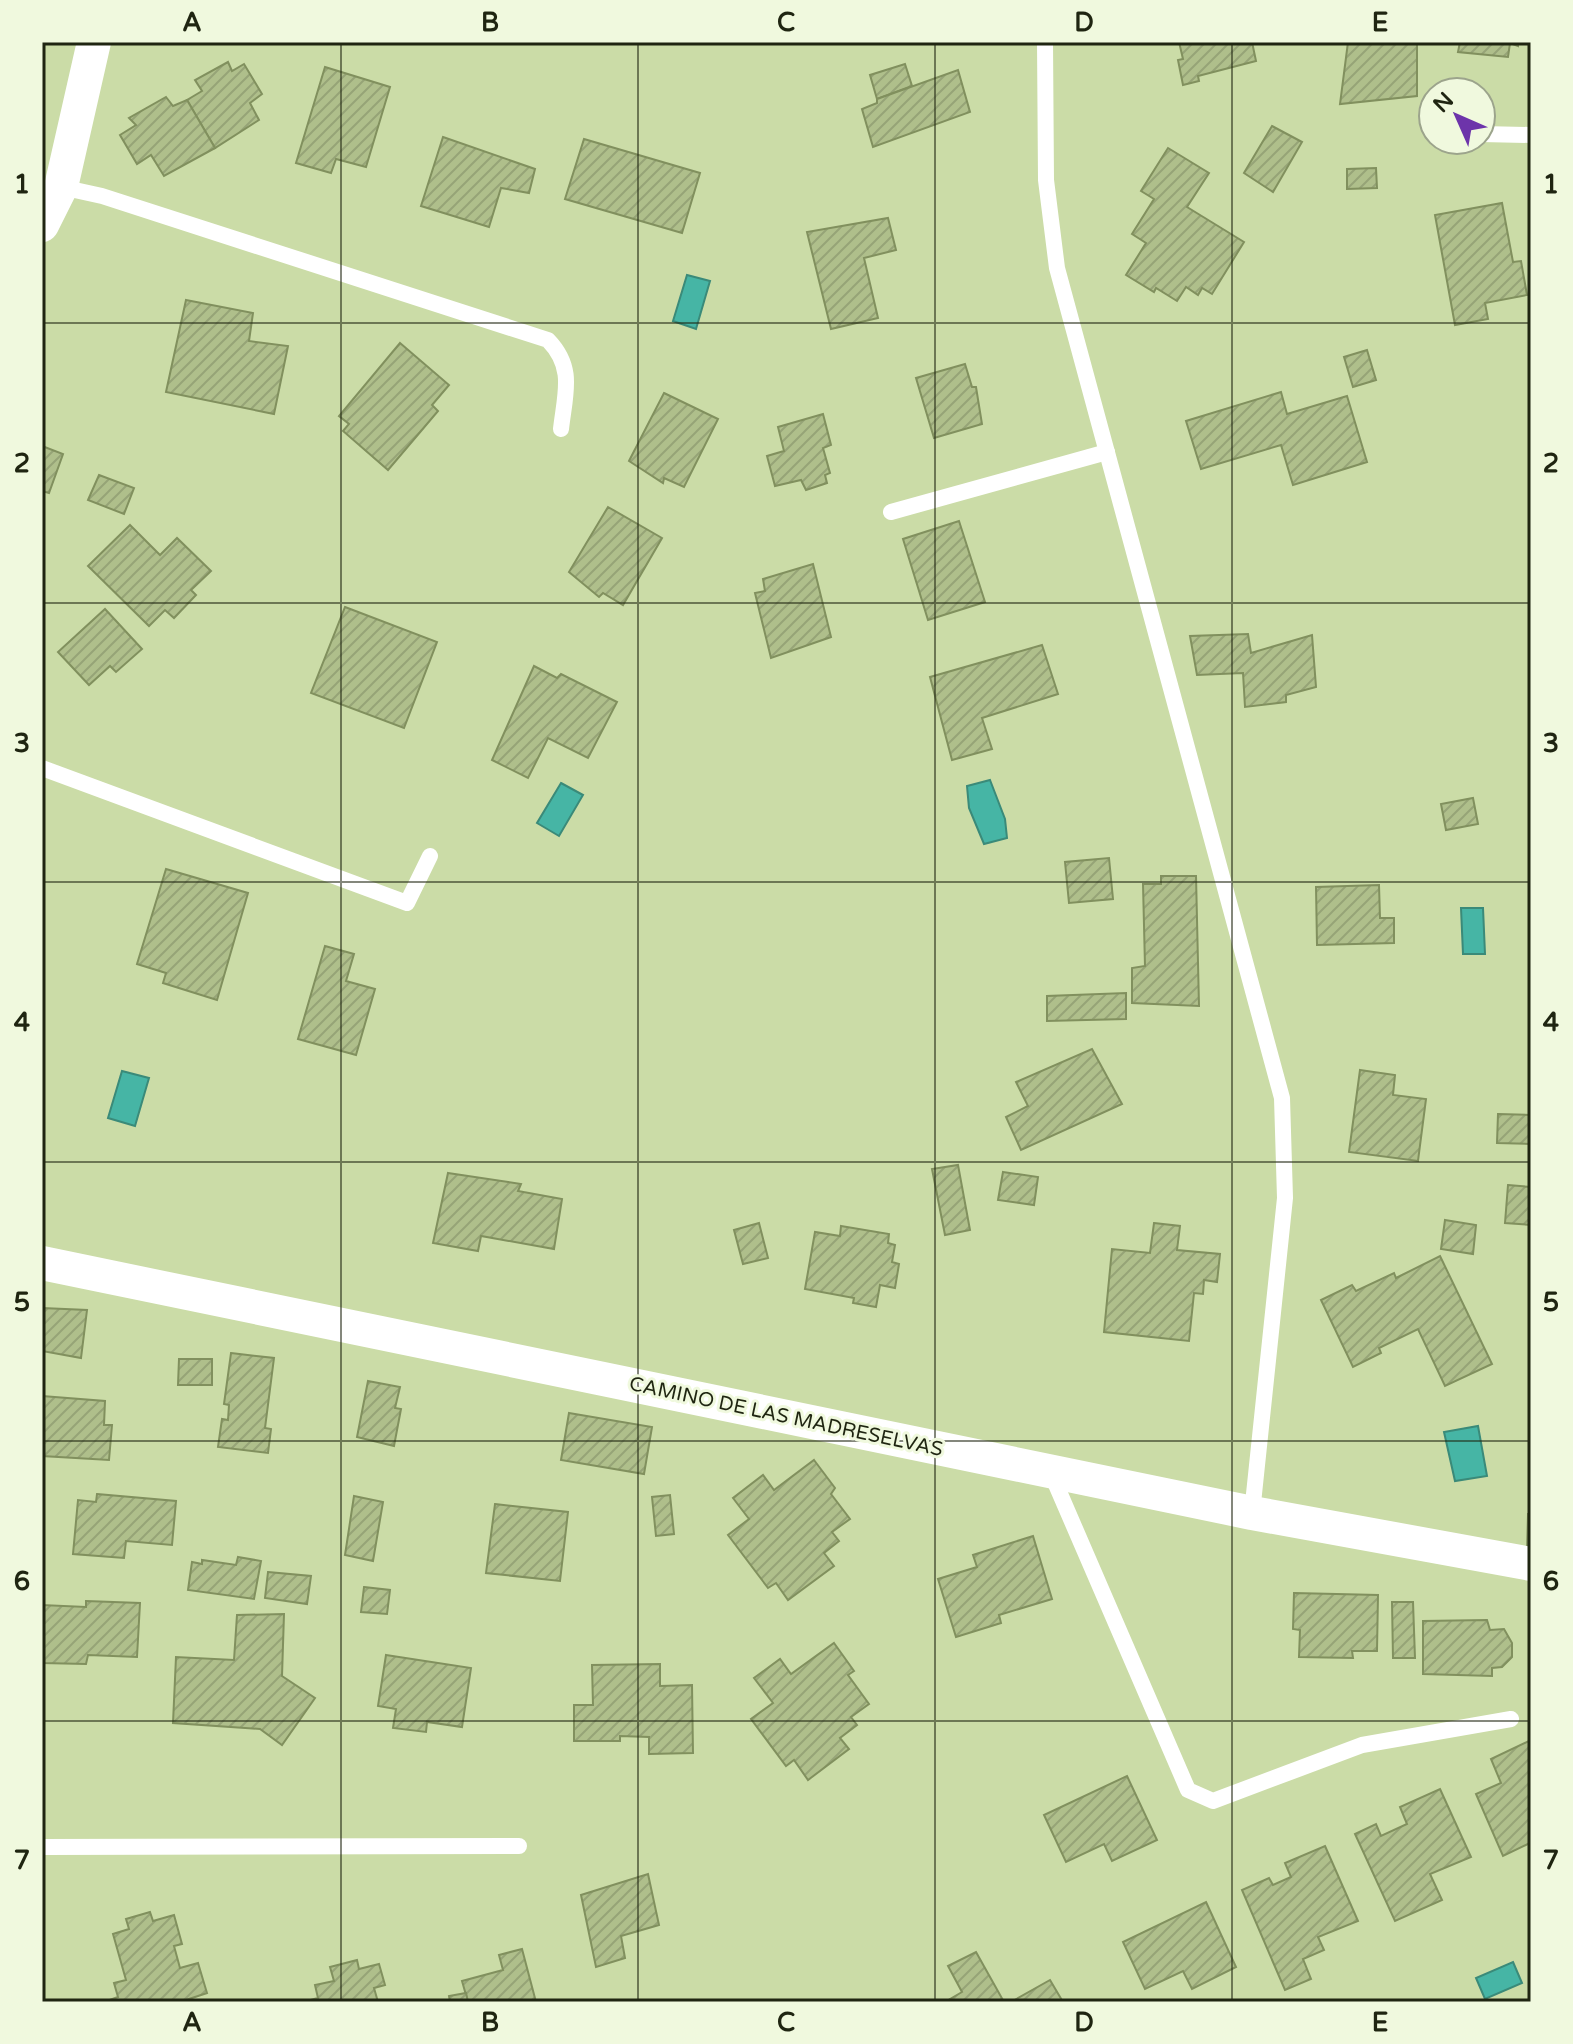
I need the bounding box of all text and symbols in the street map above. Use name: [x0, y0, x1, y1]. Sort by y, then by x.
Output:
text: A: [182, 7, 202, 38]
text: B: [481, 7, 499, 38]
text: C: [777, 7, 795, 38]
text: D: [1074, 7, 1094, 38]
text: E: [1372, 7, 1388, 38]
north arrow: [1417, 76, 1497, 156]
text: N: [1428, 87, 1459, 118]
text: 1: [14, 169, 30, 200]
text: 1: [1543, 169, 1559, 200]
text: 2: [14, 448, 30, 479]
text: 2: [1543, 448, 1559, 479]
text: 3: [14, 728, 30, 759]
text: 3: [1543, 728, 1559, 759]
text: 4: [14, 1007, 30, 1038]
text: 4: [1543, 1007, 1559, 1038]
text: 5: [14, 1287, 30, 1318]
text: 5: [1543, 1287, 1559, 1318]
street label: CAMINO DE LAS MADRESELVAS: [627, 1372, 945, 1462]
text: 6: [14, 1566, 30, 1597]
text: 6: [1543, 1566, 1559, 1597]
text: 7: [14, 1845, 30, 1876]
text: 7: [1543, 1845, 1559, 1876]
text: A: [182, 2007, 202, 2038]
text: B: [481, 2007, 499, 2038]
text: C: [777, 2007, 795, 2038]
text: D: [1074, 2007, 1094, 2038]
text: E: [1372, 2007, 1388, 2038]

